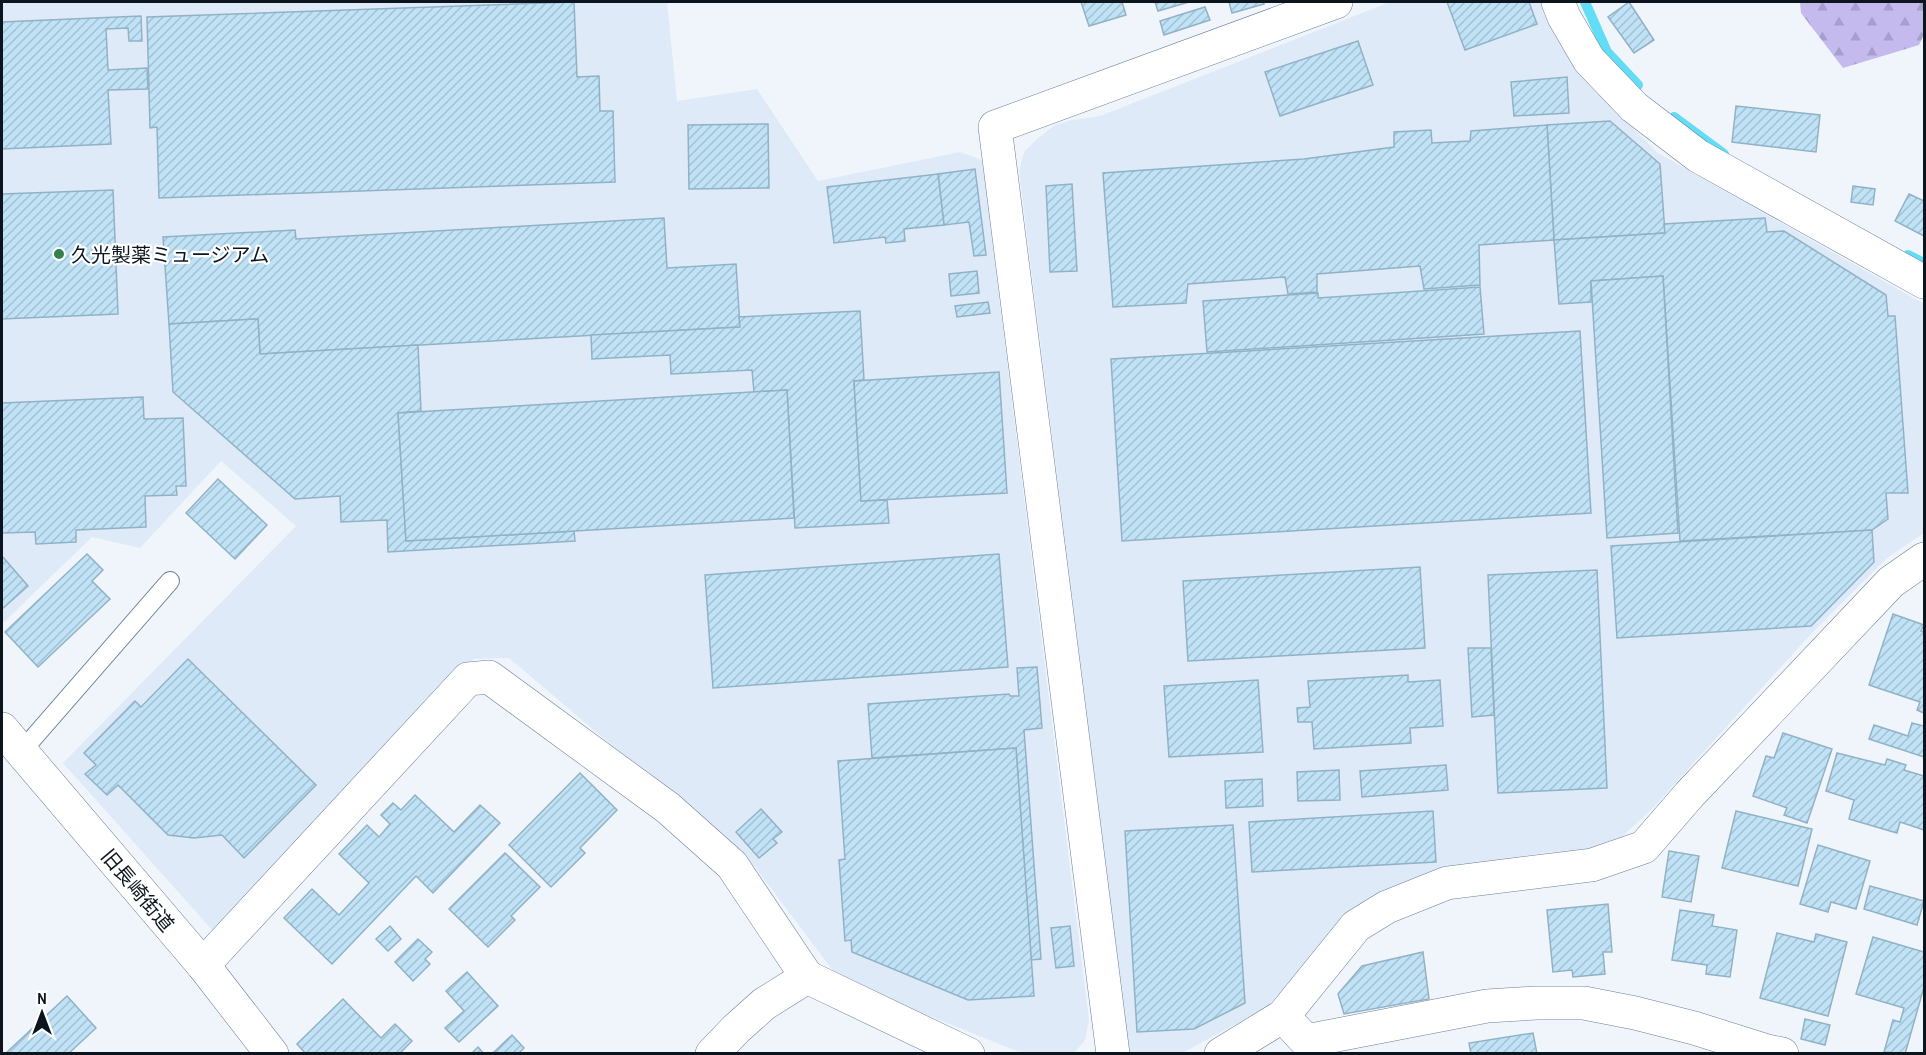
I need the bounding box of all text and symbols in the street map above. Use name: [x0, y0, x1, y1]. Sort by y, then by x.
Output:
place label: 久光製薬ミュージアム: [71, 241, 269, 268]
marker: 久光製薬ミュージアム: [52, 247, 66, 261]
street label: 旧長崎街道: [96, 843, 180, 937]
north arrow: [12, 983, 72, 1043]
text: N: [37, 987, 47, 1009]

